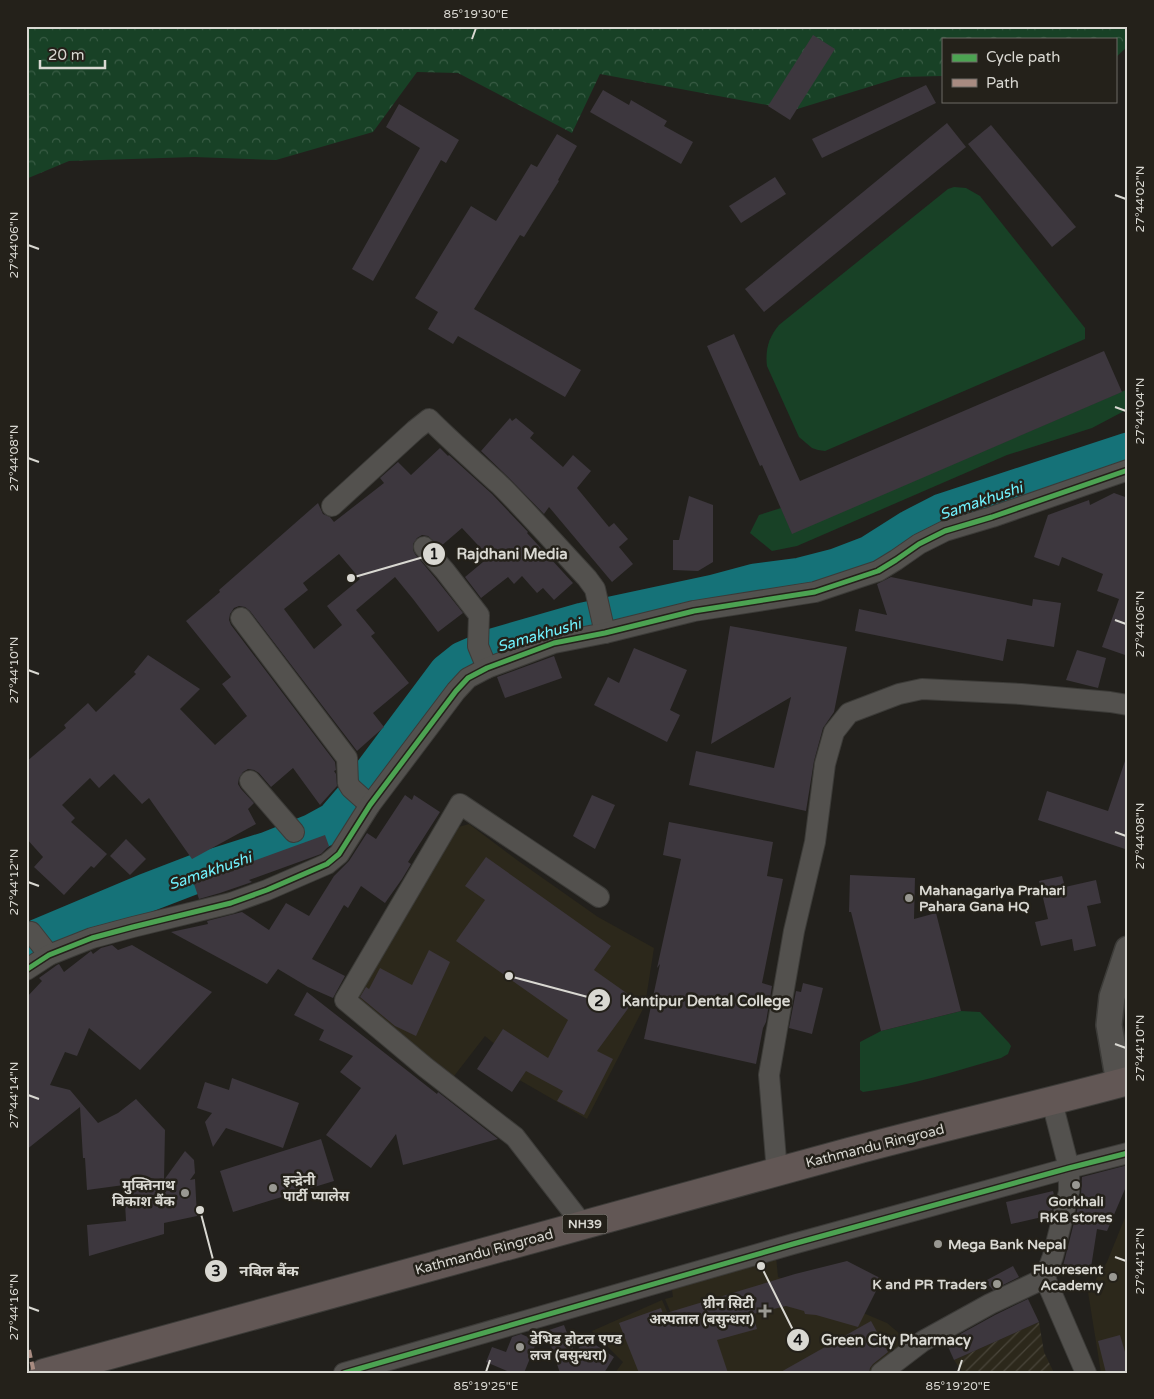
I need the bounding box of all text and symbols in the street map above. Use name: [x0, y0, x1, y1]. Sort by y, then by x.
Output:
text: 85°19'30"E: [444, 7, 509, 21]
scale bar: [40, 38, 105, 70]
legend: [942, 38, 1116, 102]
text: 20 m: [48, 46, 85, 64]
text: Cycle path: [986, 48, 1060, 66]
text: Path: [986, 74, 1019, 92]
text: 27°44'02"N: [1133, 166, 1147, 232]
text: 27°44'06"N: [7, 212, 21, 278]
text: 27°44'04"N: [1133, 378, 1147, 444]
text: 27°44'08"N: [7, 425, 21, 491]
water label: Samakhushi: [937, 478, 1027, 524]
callout: Rajdhani Media: [422, 539, 578, 569]
text: 1: [429, 545, 439, 563]
text: Rajdhani Media: [456, 545, 568, 564]
text: 27°44'06"N: [1133, 591, 1147, 657]
water label: Samakhushi: [495, 614, 585, 656]
text: 27°44'10"N: [7, 637, 21, 703]
text: 27°44'08"N: [1133, 803, 1147, 869]
water label: Samakhushi: [166, 848, 256, 894]
text: 27°44'12"N: [7, 849, 21, 915]
place label: Mahanagariya Prahari Pahara Gana HQ: [919, 882, 1065, 915]
marker: Mahanagariya Prahari Pahara Gana HQ: [903, 892, 915, 904]
callout: Kantipur Dental College: [587, 985, 800, 1015]
text: 2: [594, 992, 604, 1010]
text: Kantipur Dental College: [622, 992, 791, 1011]
text: 27°44'10"N: [1133, 1015, 1147, 1081]
text: 27°44'14"N: [7, 1062, 21, 1128]
street label: Kathmandu Ringroad: [804, 1121, 946, 1171]
place label: इन्द्रेनी पार्टी प्यालेस: [283, 1171, 350, 1205]
place label: मुक्तिनाथ बिकाश बैंक: [112, 1177, 176, 1210]
marker: Gorkhali RKB stores: [1070, 1179, 1082, 1191]
marker: इन्द्रेनी पार्टी प्यालेस: [267, 1182, 279, 1194]
marker: मुक्तिनाथ बिकाश बैंक: [179, 1187, 191, 1199]
place label: Gorkhali RKB stores: [1040, 1193, 1113, 1226]
road number: NH39: [562, 1214, 608, 1234]
street label: Kathmandu Ringroad: [413, 1225, 555, 1279]
text: 27°44'12"N: [1133, 1228, 1147, 1294]
place label: Mega Bank Nepal: [948, 1236, 1066, 1253]
marker: Mega Bank Nepal: [932, 1238, 944, 1250]
callout: नबिल बैंक: [204, 1256, 309, 1286]
place label: Fluoresent Academy: [1033, 1261, 1104, 1294]
text: 3: [211, 1262, 221, 1280]
text: नबिल बैंक: [239, 1262, 299, 1280]
marker: Fluoresent Academy: [1107, 1271, 1119, 1283]
text: 27°44'16"N: [7, 1274, 21, 1340]
place label: K and PR Traders: [872, 1276, 987, 1293]
marker: K and PR Traders: [991, 1278, 1003, 1290]
place label: ग्रीन सिटी अस्पताल (बसुन्धरा): [649, 1295, 755, 1329]
marker: ग्रीन सिटी अस्पताल (बसुन्धरा): [758, 1304, 772, 1318]
callout: Green City Pharmacy: [786, 1325, 981, 1355]
place label: डेभिड होटल एण्ड लज (बसुन्धरा): [529, 1330, 623, 1365]
text: 4: [793, 1331, 803, 1349]
text: Green City Pharmacy: [821, 1331, 971, 1350]
marker: डेभिड होटल एण्ड लज (बसुन्धरा): [514, 1341, 526, 1353]
text: 85°19'25"E: [454, 1379, 519, 1393]
text: 85°19'20"E: [926, 1379, 991, 1393]

